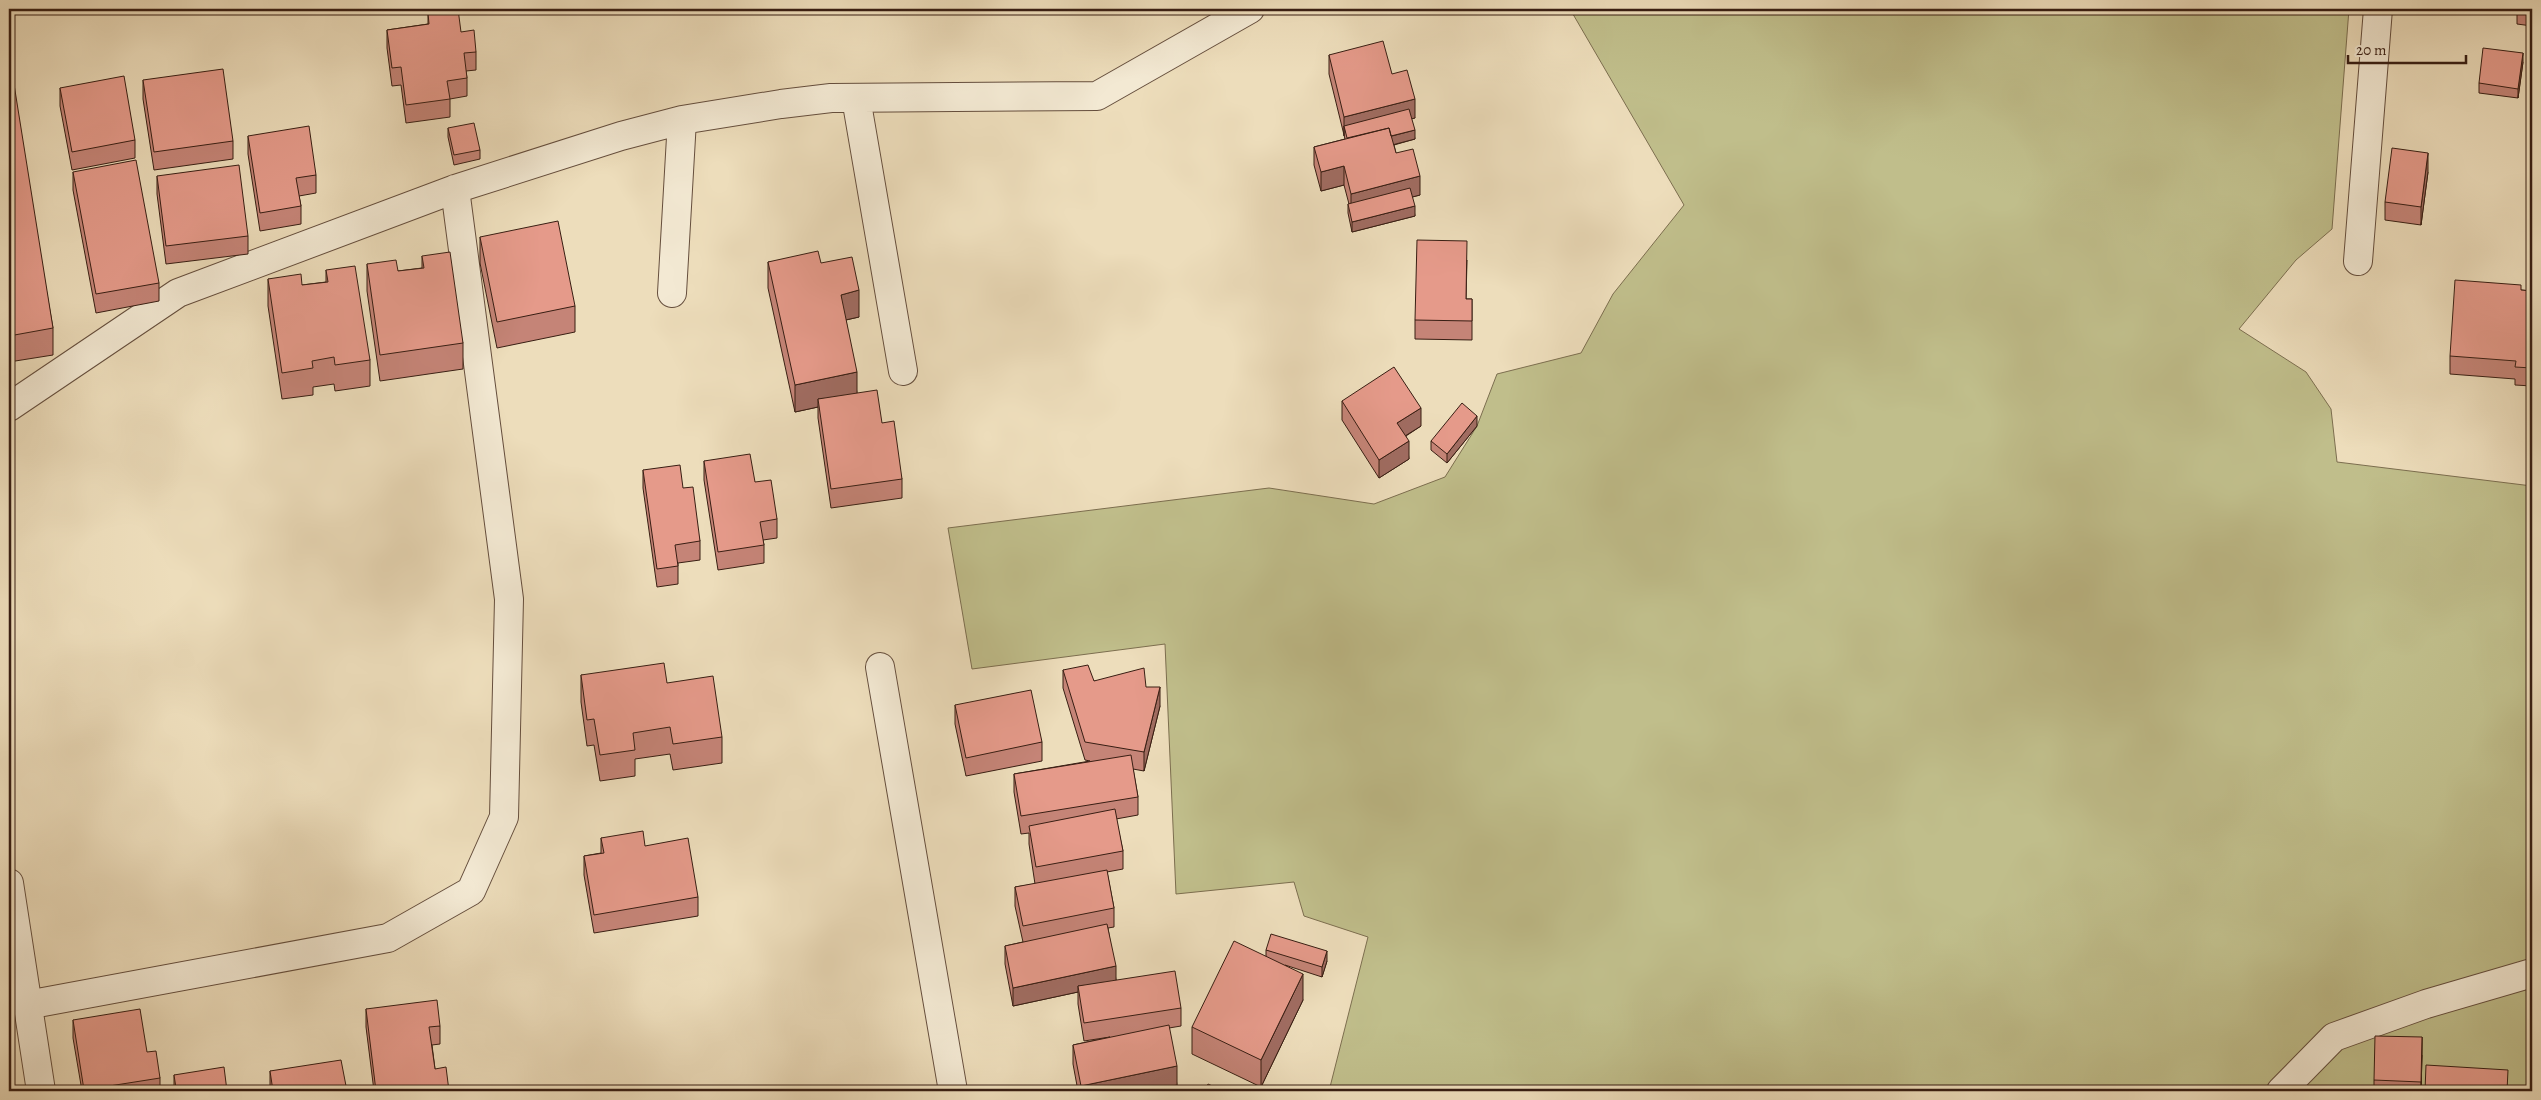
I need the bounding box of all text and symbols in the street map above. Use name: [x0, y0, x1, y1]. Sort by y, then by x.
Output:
scale bar: [2348, 32, 2466, 64]
text: 20 m: [2356, 40, 2387, 60]

